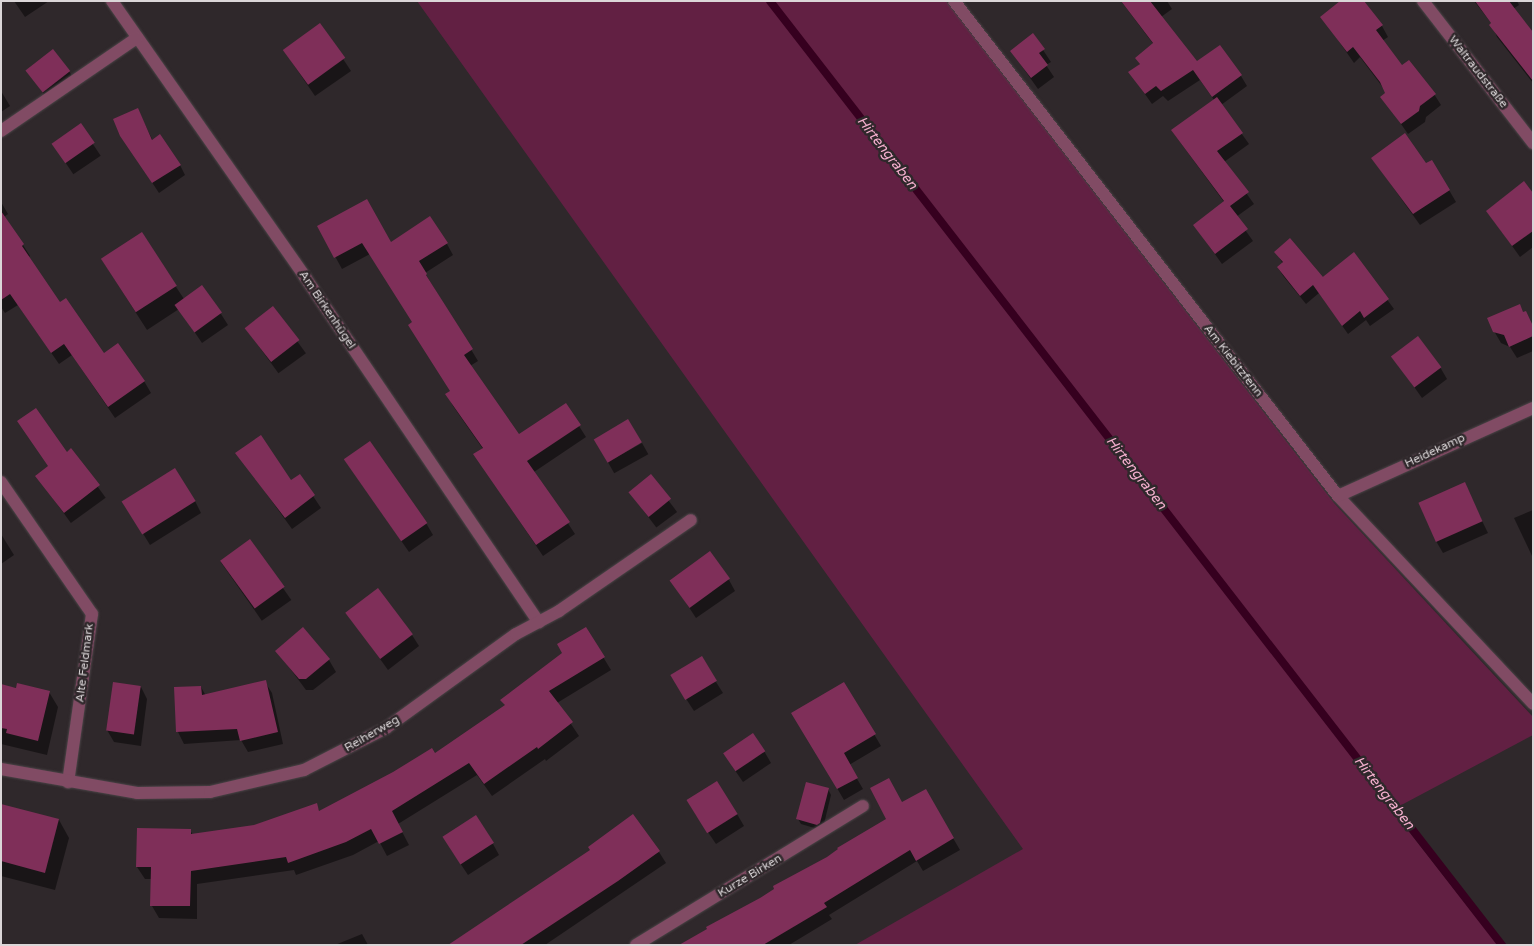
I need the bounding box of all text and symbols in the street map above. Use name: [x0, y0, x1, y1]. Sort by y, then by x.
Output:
street label: Waltraudstraße: [1445, 33, 1511, 111]
water label: Hirtengraben: [853, 113, 921, 193]
street label: Am Birkenhügel: [296, 268, 358, 352]
street label: Am Kiebitzfenn: [1200, 322, 1266, 400]
street label: Heidekamp: [1403, 431, 1467, 471]
water label: Hirtengraben: [1102, 433, 1170, 513]
street label: Alte Feldmark: [73, 623, 97, 703]
street label: Reiherweg: [342, 713, 402, 755]
water label: Hirtengraben: [1350, 753, 1418, 833]
street label: Kurze Birken: [715, 851, 785, 901]

